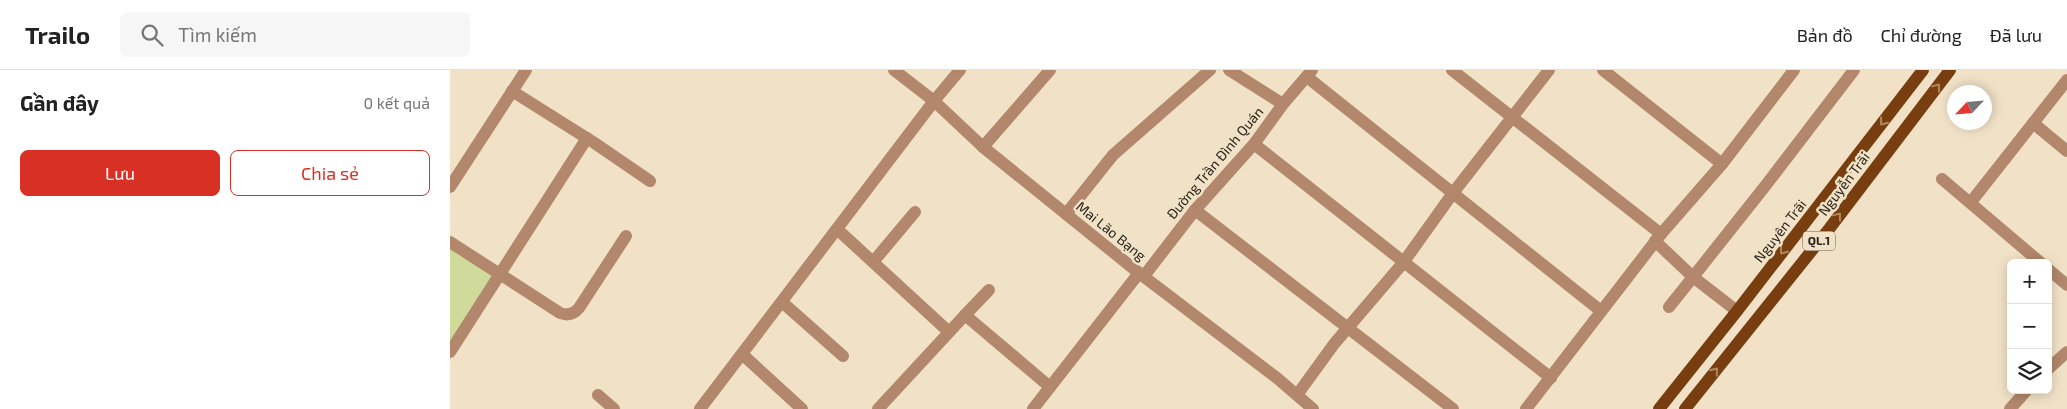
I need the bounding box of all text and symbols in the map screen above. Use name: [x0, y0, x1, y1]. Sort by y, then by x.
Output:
search box: [120, 12, 470, 57]
text: Trailo: [25, 20, 90, 49]
icon: search: [138, 21, 166, 49]
text: Tìm kiếm: [178, 23, 257, 46]
text: Bản đồ: [1797, 24, 1853, 46]
text: Chỉ đường: [1881, 24, 1962, 46]
text: Đã lưu: [1990, 24, 2042, 46]
one-way arrow: [1931, 83, 1940, 93]
north arrow: [1947, 85, 1992, 130]
text: Gần đây: [20, 90, 99, 115]
text: 0 kết quả: [364, 93, 430, 112]
street label: Đường Trần Đình Quán: [1163, 103, 1267, 222]
one-way arrow: [1879, 117, 1888, 126]
street label: Nguyễn Trãi: [1814, 149, 1873, 219]
button: Lưu: [20, 150, 220, 196]
button: Chia sẻ: [230, 150, 430, 196]
street label: Nguyên Trãi: [1750, 196, 1809, 265]
street label: Mai Lão Bạng: [1073, 197, 1150, 264]
one-way arrow: [1833, 213, 1841, 222]
road number: QL.1: [1803, 232, 1835, 250]
one-way arrow: [1781, 245, 1789, 254]
map controls: [2007, 259, 2052, 394]
button: +: [2007, 259, 2052, 304]
button: −: [2007, 304, 2052, 349]
button: layers: [2007, 349, 2052, 394]
one-way arrow: [1710, 368, 1718, 377]

